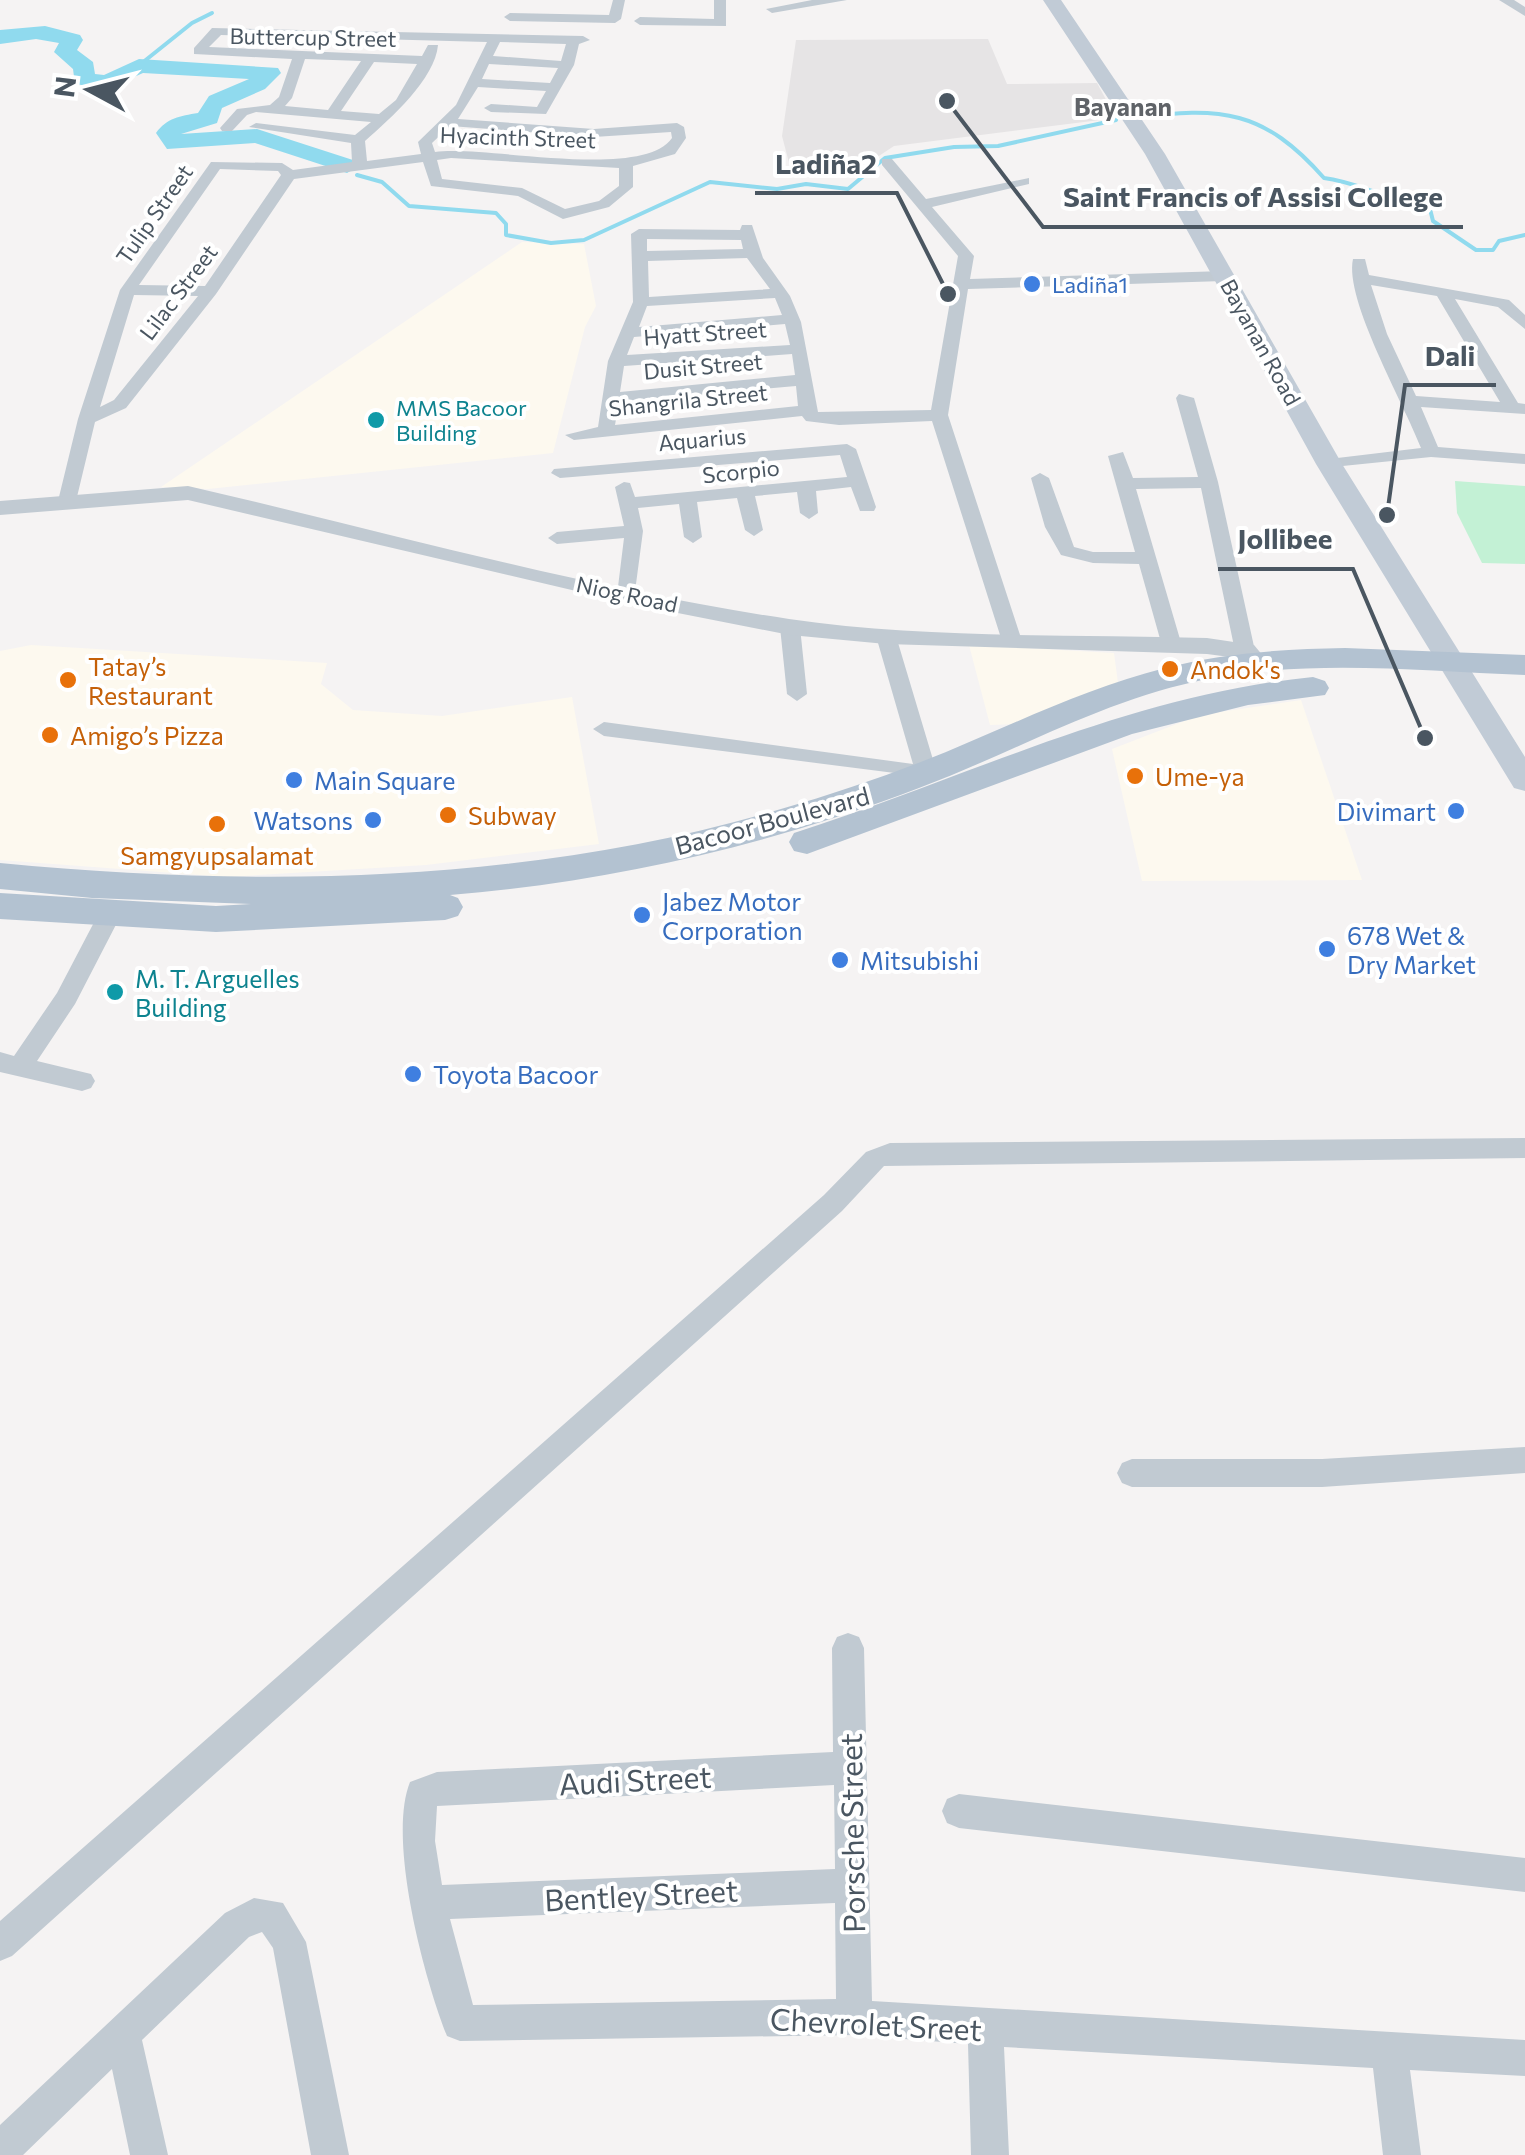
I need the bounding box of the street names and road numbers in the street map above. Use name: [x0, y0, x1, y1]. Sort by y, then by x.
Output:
street label: Buttercup Street: [229, 22, 397, 52]
street label: Hyacinth Street: [439, 121, 597, 153]
street label: Tulip Street: [110, 159, 198, 269]
street label: Lilac Street: [133, 239, 223, 345]
street label: Bayanan Road: [1215, 274, 1307, 410]
street label: Hyatt Street: [642, 315, 768, 351]
street label: Dusit Street: [642, 347, 764, 385]
street label: Shangrila Street: [607, 378, 769, 422]
street label: Aquarius: [657, 422, 747, 456]
street label: Scorpio: [701, 454, 781, 488]
street label: Niog Road: [574, 570, 680, 618]
street label: Bacoor Boulevard: [671, 780, 873, 860]
street label: Porsche Street: [831, 1733, 871, 1933]
street label: Audi Street: [558, 1757, 712, 1801]
street label: Bentley Street: [543, 1870, 739, 1918]
street label: Chevrolet Sreet: [769, 1999, 983, 2047]

